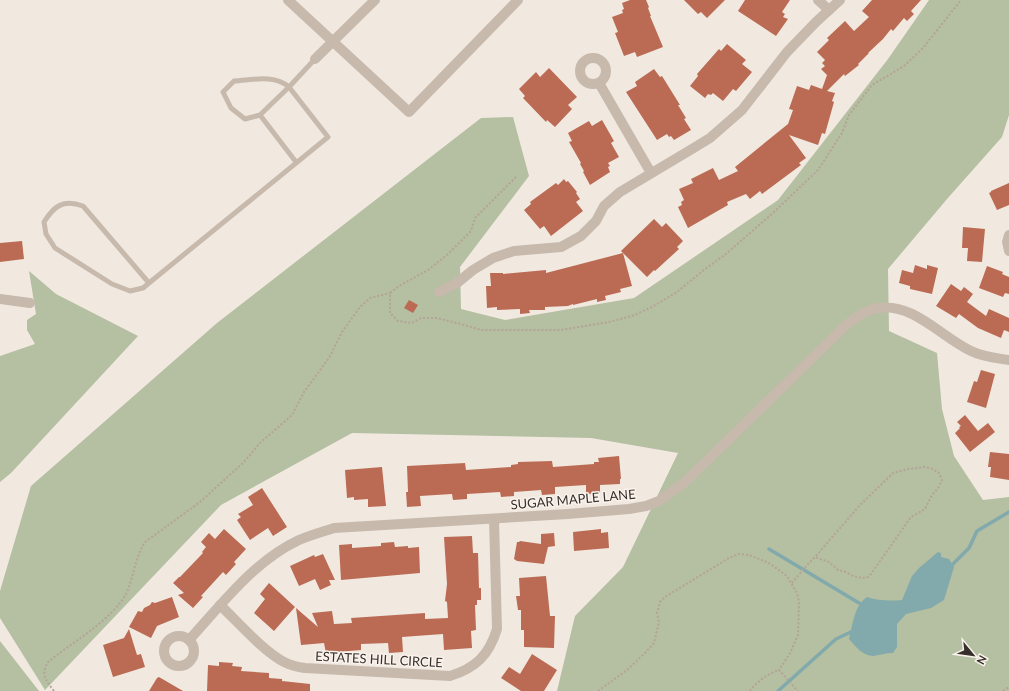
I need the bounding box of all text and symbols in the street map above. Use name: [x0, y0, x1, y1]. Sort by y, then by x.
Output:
street label: SUGAR MAPLE LANE: [510, 486, 636, 512]
north arrow: [953, 635, 993, 675]
street label: ESTATES HILL CIRCLE: [315, 648, 443, 670]
text: N: [974, 653, 990, 667]

